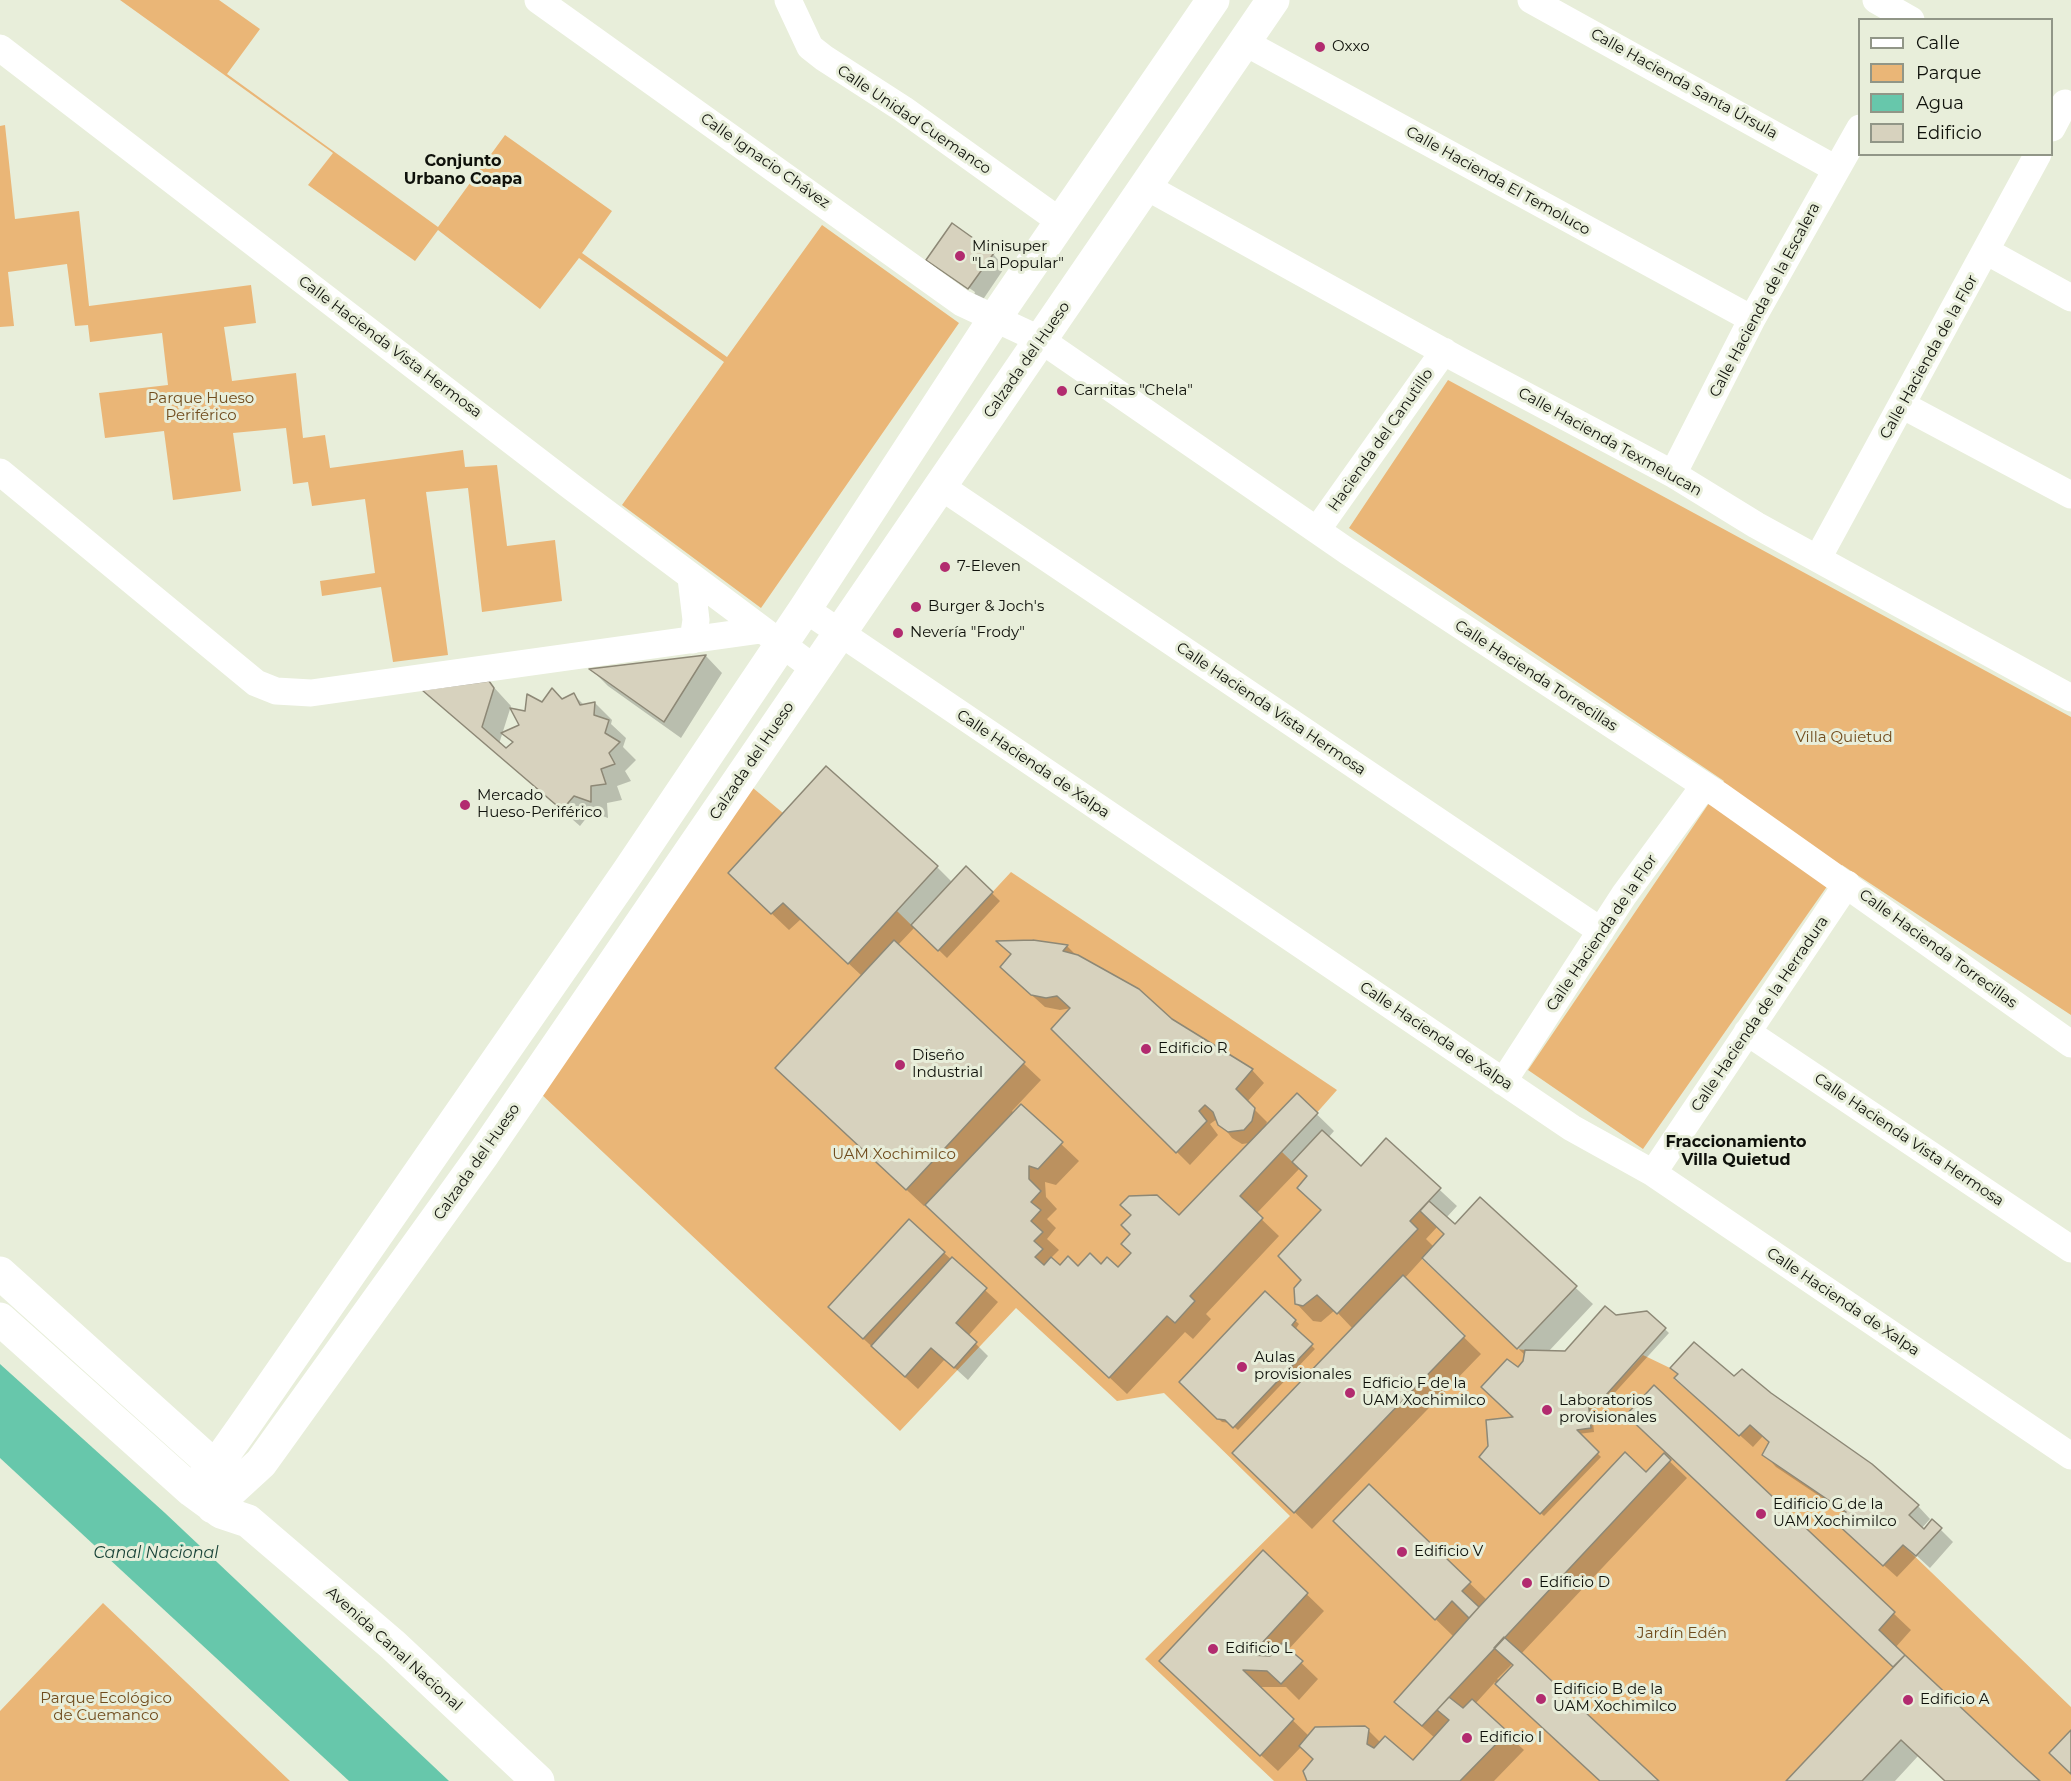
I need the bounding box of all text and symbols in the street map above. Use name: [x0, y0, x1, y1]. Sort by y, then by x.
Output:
legend: [1858, 18, 2053, 156]
street label: Calle Hacienda Santa Úrsula: [1587, 25, 1781, 143]
text: Calle: [1916, 32, 1960, 54]
place label: Oxxo: [1332, 38, 1370, 56]
marker: Oxxo: [1313, 40, 1327, 54]
street label: Calle Unidad Cuemanco: [834, 62, 994, 178]
text: Parque: [1916, 62, 1981, 84]
text: Agua: [1916, 92, 1964, 114]
street label: Calle Ignacio Chávez: [697, 109, 833, 213]
text: Edificio: [1916, 122, 1982, 144]
street label: Calle Hacienda El Temoluco: [1403, 123, 1593, 239]
district label: Conjunto Urbano Coapa: [404, 151, 522, 189]
street label: Calle Hacienda de la Escalera: [1706, 200, 1824, 400]
place label: Minisuper "La Popular": [972, 238, 1064, 273]
marker: Minisuper "La Popular": [953, 249, 967, 263]
street label: Calle Hacienda Vista Hermosa: [295, 272, 485, 422]
street label: Calle Hacienda de la Flor: [1876, 272, 1982, 442]
street label: Calzada del Hueso: [980, 298, 1074, 422]
street label: Hacienda del Canutillo: [1325, 365, 1437, 515]
place label: Carnitas "Chela": [1074, 382, 1193, 400]
marker: Carnitas "Chela": [1055, 384, 1069, 398]
street label: Calle Hacienda Texmelucan: [1515, 384, 1705, 500]
park label: Parque Hueso Periférico: [148, 390, 254, 425]
place label: 7-Eleven: [957, 558, 1021, 576]
marker: 7-Eleven: [938, 560, 952, 574]
place label: Burger & Joch's: [928, 598, 1044, 616]
marker: Burger & Joch's: [909, 600, 923, 614]
street label: Calle Hacienda Torrecillas: [1451, 617, 1621, 735]
place label: Nevería "Frody": [910, 624, 1025, 642]
marker: Nevería "Frody": [891, 626, 905, 640]
street label: Calle Hacienda Vista Hermosa: [1173, 639, 1369, 779]
street label: Calzada del Hueso: [706, 699, 798, 823]
street label: Calle Hacienda de Xalpa: [953, 706, 1113, 822]
park label: Villa Quietud: [1795, 729, 1893, 747]
place label: Mercado Hueso-Periférico: [477, 787, 602, 822]
marker: Mercado Hueso-Periférico: [458, 798, 472, 812]
street label: Calle Hacienda de la Flor: [1543, 851, 1661, 1015]
street label: Calle Hacienda Torrecillas: [1856, 886, 2020, 1012]
street label: Calle Hacienda de la Herradura: [1688, 913, 1832, 1115]
street label: Calle Hacienda de Xalpa: [1356, 978, 1516, 1094]
place label: Edificio R: [1158, 1040, 1228, 1058]
marker: Edificio R: [1139, 1042, 1153, 1056]
place label: Diseño Industrial: [912, 1047, 983, 1082]
marker: Diseño Industrial: [893, 1058, 907, 1072]
street label: Calle Hacienda Vista Hermosa: [1811, 1070, 2007, 1210]
street label: Calzada del Hueso: [430, 1100, 524, 1224]
district label: Fraccionamiento Villa Quietud: [1665, 1132, 1807, 1170]
park label: UAM Xochimilco: [832, 1146, 956, 1164]
street label: Calle Hacienda de Xalpa: [1763, 1244, 1923, 1360]
place label: Aulas provisionales: [1254, 1349, 1352, 1384]
marker: Aulas provisionales: [1235, 1360, 1249, 1374]
place label: Edficio F de la UAM Xochimilco: [1362, 1375, 1486, 1410]
marker: Edficio F de la UAM Xochimilco: [1343, 1386, 1357, 1400]
place label: Laboratorios provisionales: [1559, 1392, 1657, 1427]
marker: Laboratorios provisionales: [1540, 1403, 1554, 1417]
place label: Edificio G de la UAM Xochimilco: [1773, 1496, 1897, 1531]
marker: Edificio G de la UAM Xochimilco: [1754, 1507, 1768, 1521]
water label: Canal Nacional: [93, 1543, 219, 1563]
place label: Edificio V: [1414, 1543, 1483, 1561]
marker: Edificio V: [1395, 1545, 1409, 1559]
place label: Edificio D: [1539, 1574, 1610, 1592]
marker: Edificio D: [1520, 1576, 1534, 1590]
street label: Avenida Canal Nacional: [322, 1583, 466, 1715]
park label: Jardín Edén: [1637, 1625, 1727, 1643]
place label: Edificio L: [1225, 1640, 1293, 1658]
marker: Edificio L: [1206, 1642, 1220, 1656]
place label: Edificio B de la UAM Xochimilco: [1553, 1681, 1677, 1716]
park label: Parque Ecológico de Cuemanco: [40, 1690, 172, 1725]
place label: Edificio A: [1920, 1691, 1990, 1709]
marker: Edificio B de la UAM Xochimilco: [1534, 1692, 1548, 1706]
marker: Edificio A: [1901, 1693, 1915, 1707]
place label: Edificio I: [1479, 1729, 1542, 1747]
marker: Edificio I: [1460, 1731, 1474, 1745]

